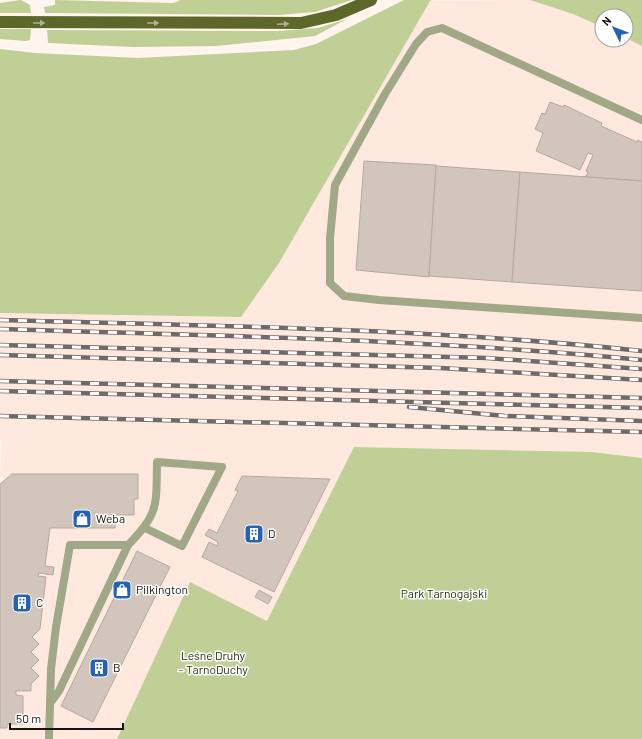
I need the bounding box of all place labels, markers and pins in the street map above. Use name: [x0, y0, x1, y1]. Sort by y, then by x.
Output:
shop icon: Weba: [71, 508, 93, 530]
place label: Weba: [96, 511, 125, 525]
building icon: D: [243, 523, 265, 545]
place label: D: [268, 526, 275, 540]
shop icon: Pilkington: [111, 579, 133, 601]
place label: Pilkington: [136, 582, 188, 596]
building icon: C: [11, 592, 33, 614]
place label: C: [36, 595, 43, 609]
building icon: B: [88, 657, 110, 679]
place label: B: [113, 660, 121, 674]

